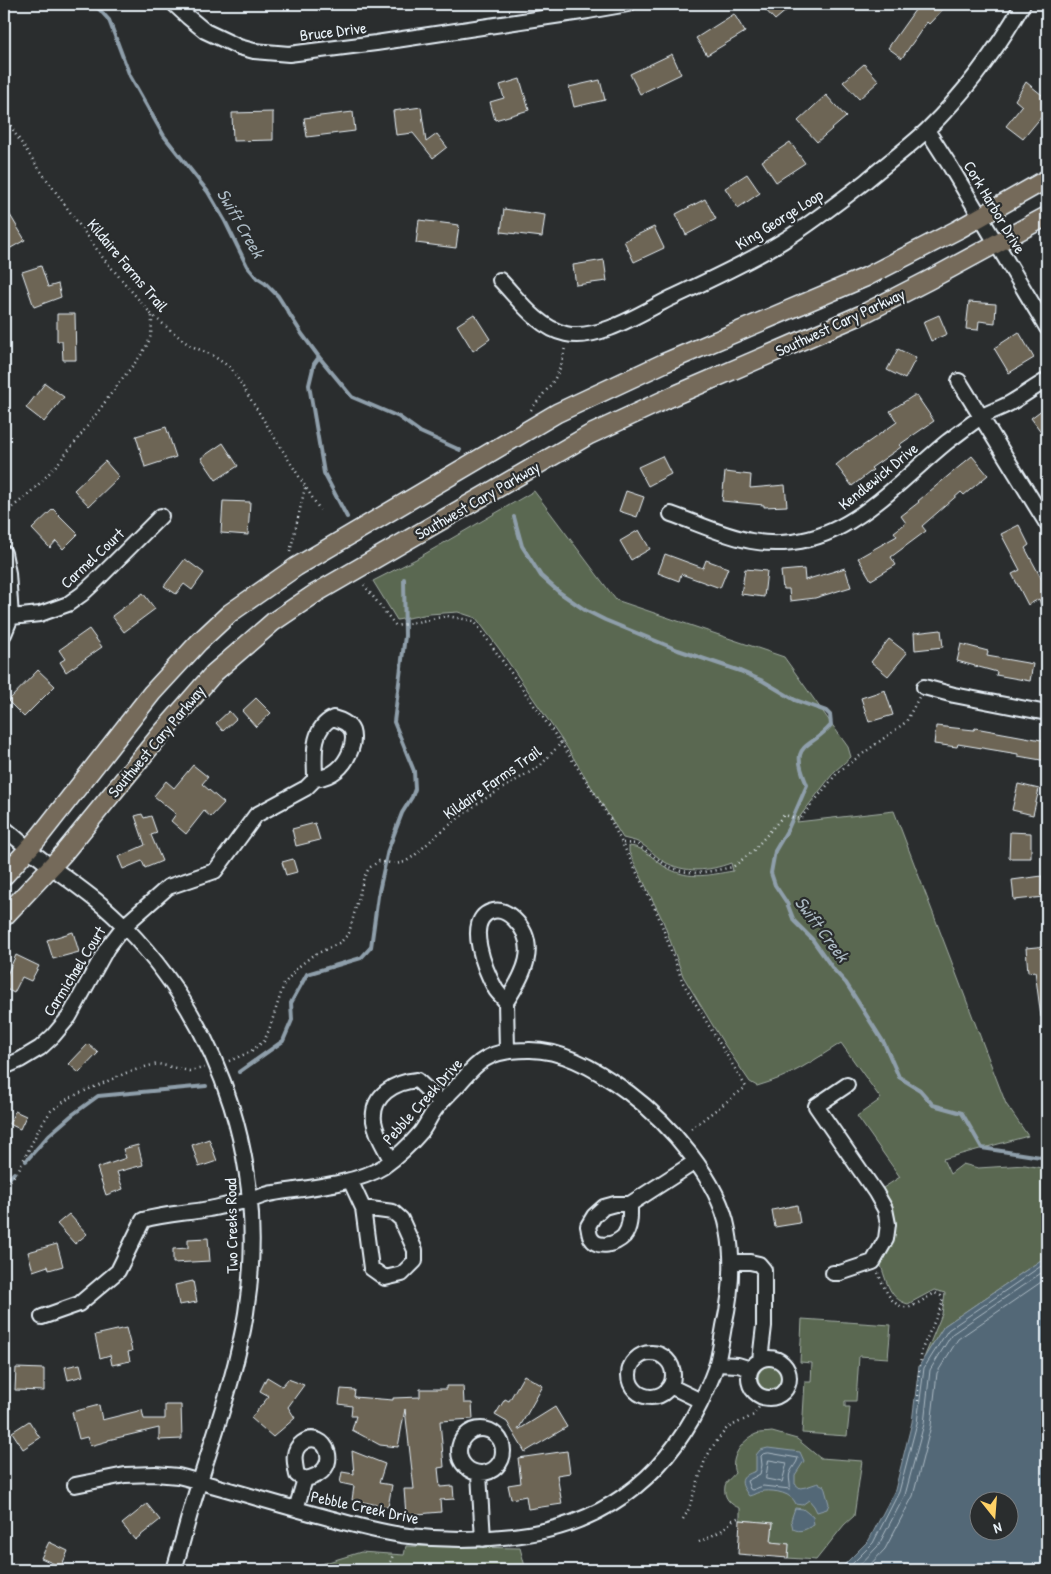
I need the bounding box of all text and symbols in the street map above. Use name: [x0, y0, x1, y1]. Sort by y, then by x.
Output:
street label: Bruce Drive: [298, 16, 368, 46]
street label: Cork Harbor Drive: [959, 157, 1032, 258]
street label: King George Loop: [731, 183, 827, 255]
water label: Swift Creek: [211, 184, 272, 263]
street label: Kildaire Farms Trail: [82, 214, 174, 317]
street label: Southwest Cary Parkway: [772, 282, 908, 362]
street label: Kendlewick Drive: [834, 437, 923, 515]
street label: Southwest Cary Parkway: [411, 455, 543, 545]
street label: Carmel Court: [55, 522, 129, 593]
street label: Southwest Cary Parkway: [102, 680, 210, 802]
street label: Kildaire Farms Trail: [438, 739, 546, 824]
water label: Swift Creek: [789, 891, 856, 968]
street label: Carmichael Court: [38, 921, 111, 1020]
street label: Pebble Creek Drive: [377, 1052, 467, 1149]
street label: Two Creeks Road: [219, 1178, 243, 1274]
street label: Pebble Creek Drive: [309, 1485, 422, 1529]
north arrow: [968, 1492, 1018, 1542]
text: N: [991, 1519, 1004, 1539]

